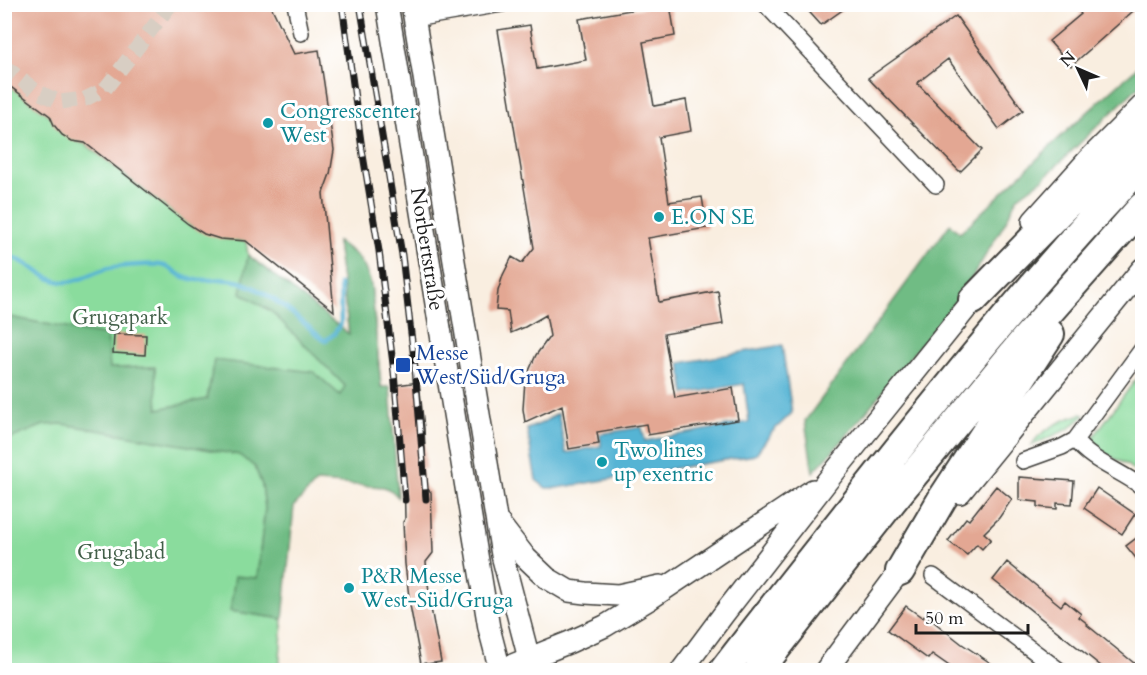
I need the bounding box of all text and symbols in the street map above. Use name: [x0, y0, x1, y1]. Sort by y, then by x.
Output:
north arrow: [1048, 39, 1108, 99]
text: N: [1055, 47, 1081, 72]
place label: Congresscenter West: [279, 97, 418, 150]
marker: Congresscenter West: [261, 116, 275, 130]
street label: Norbertstraße: [403, 185, 451, 313]
place label: E.ON SE: [671, 203, 755, 232]
marker: E.ON SE: [652, 210, 666, 224]
park label: Grugapark: [72, 303, 169, 332]
place label: Messe West/Süd/Gruga: [415, 339, 566, 392]
marker: Messe West/Süd/Gruga: [394, 356, 412, 374]
place label: Two lines up exentric: [614, 436, 714, 489]
marker: Two lines up exentric: [595, 455, 609, 469]
park label: Grugabad: [77, 538, 165, 567]
place label: P&R Messe West-Süd/Gruga: [360, 562, 513, 615]
marker: P&R Messe West-Süd/Gruga: [342, 581, 356, 595]
scale bar: [916, 597, 1028, 635]
text: 50 m: [925, 606, 964, 631]

